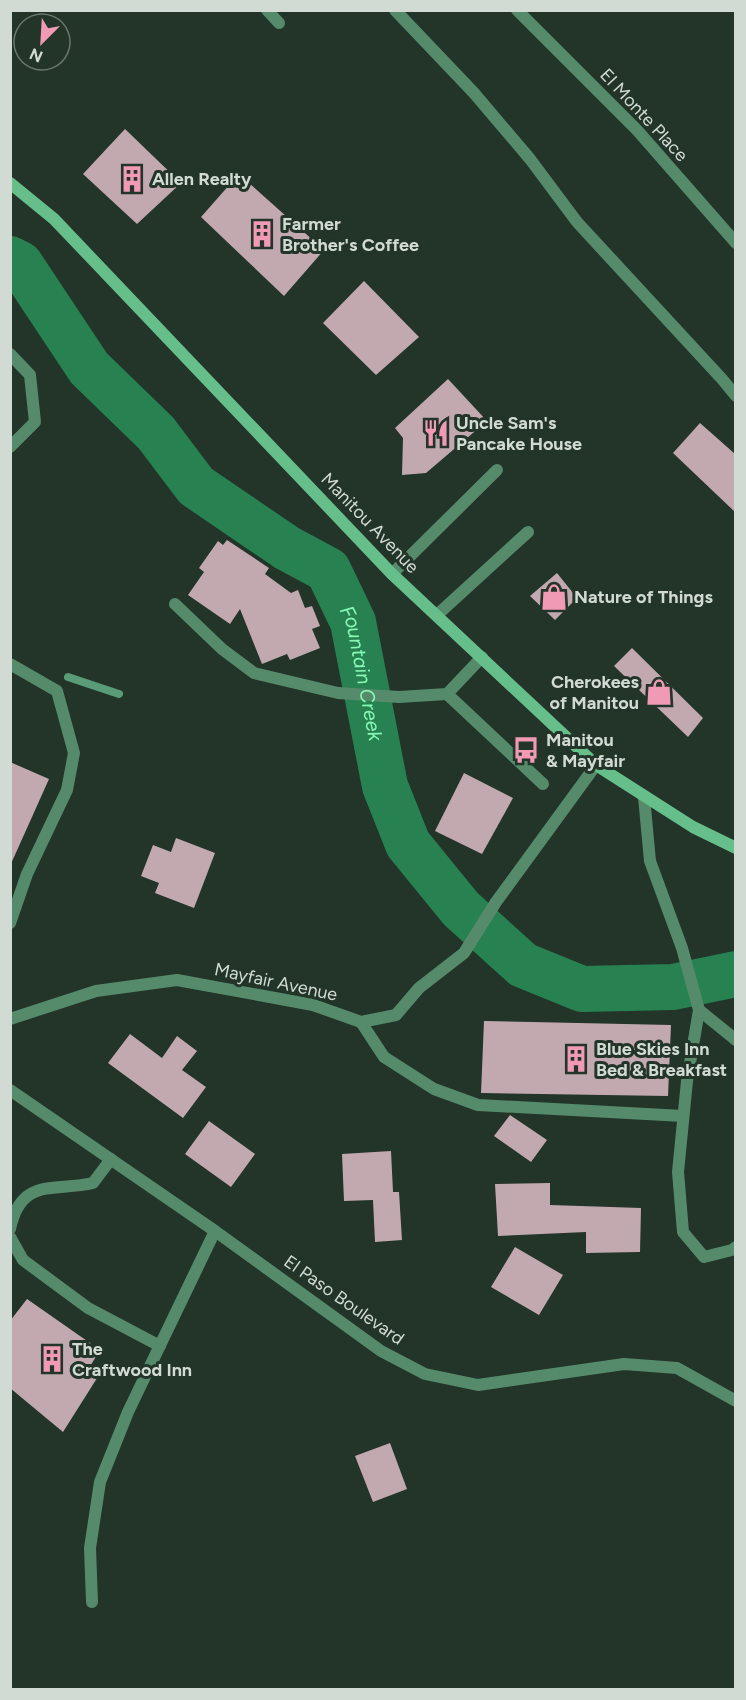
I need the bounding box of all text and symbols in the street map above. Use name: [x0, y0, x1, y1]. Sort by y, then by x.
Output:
north arrow: [12, 12, 72, 72]
text: N: [27, 44, 46, 66]
street label: El Monte Place: [595, 64, 693, 166]
building icon: Allen Realty: [117, 164, 147, 194]
place label: Allen Realty: [152, 168, 252, 190]
place label: Farmer Brother's Coffee: [282, 213, 419, 256]
building icon: Farmer Brother's Coffee: [247, 219, 277, 249]
place label: Uncle Sam's Pancake House: [456, 412, 582, 455]
restaurant icon: Uncle Sam's Pancake House: [421, 418, 451, 448]
street label: Manitou Avenue: [317, 468, 424, 578]
shop icon: Nature of Things: [539, 582, 569, 612]
place label: Nature of Things: [574, 586, 713, 608]
water label: Fountain Creek: [335, 601, 388, 744]
place label: Cherokees of Manitou: [549, 671, 640, 714]
shop icon: Cherokees of Manitou: [644, 677, 674, 707]
place label: Manitou & Mayfair: [546, 729, 625, 772]
bus stop icon: Manitou & Mayfair: [511, 735, 541, 765]
street label: Mayfair Avenue: [213, 958, 340, 1006]
place label: Blue Skies Inn Bed & Breakfast: [596, 1038, 727, 1081]
building icon: Blue Skies Inn Bed & Breakfast: [561, 1044, 591, 1074]
street label: El Paso Boulevard: [280, 1250, 408, 1350]
place label: The Craftwood Inn: [72, 1338, 192, 1381]
building icon: The Craftwood Inn: [37, 1344, 67, 1374]

